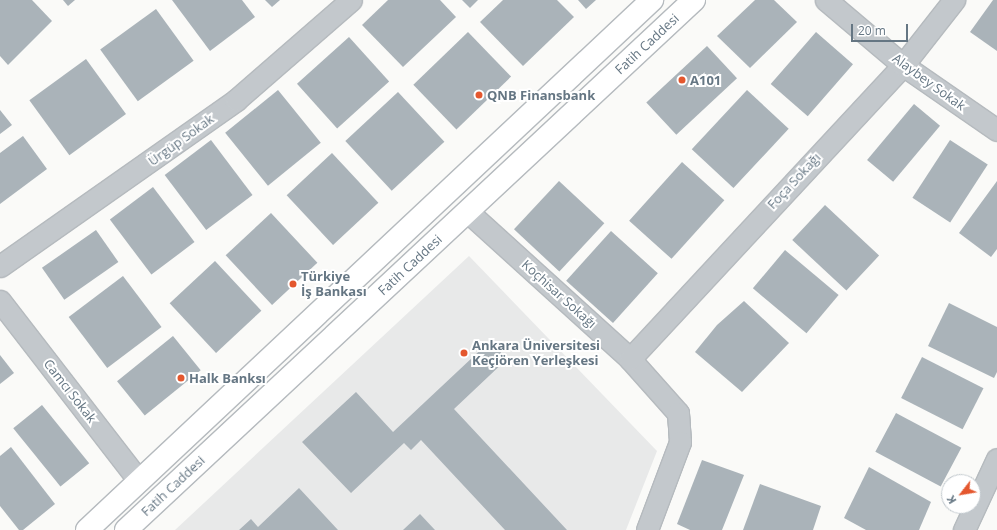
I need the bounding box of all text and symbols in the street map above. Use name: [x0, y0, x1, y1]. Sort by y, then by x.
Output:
street label: Fatih Caddesi: [612, 11, 682, 77]
scale bar: [853, 16, 910, 42]
text: 20 m: [858, 22, 886, 39]
street label: Alaybey Sokak: [890, 50, 968, 114]
place label: A101: [690, 72, 721, 88]
marker: A101: [677, 75, 687, 85]
place label: QNB Finansbank: [487, 87, 595, 103]
marker: QNB Finansbank: [474, 90, 484, 100]
street label: Ürgüp Sokak: [145, 111, 217, 169]
street label: Foça Sokağı: [764, 150, 824, 212]
street label: Fatih Caddesi: [375, 232, 445, 298]
street label: Koçhisar Sokağı: [519, 257, 599, 331]
place label: Türkiye İş Bankası: [301, 269, 367, 300]
marker: Türkiye İş Bankası: [288, 279, 298, 289]
place label: Ankara Üniversitesi Keçiören Yerleşkesi: [472, 338, 600, 369]
marker: Ankara Üniversitesi Keçiören Yerleşkesi: [459, 348, 469, 358]
street label: Camcı Sokak: [40, 356, 100, 426]
place label: Halk Banksı: [189, 370, 266, 386]
marker: Halk Banksı: [176, 373, 186, 383]
street label: Fatih Caddesi: [138, 453, 208, 519]
north arrow: [941, 474, 981, 514]
text: K: [943, 493, 959, 507]

